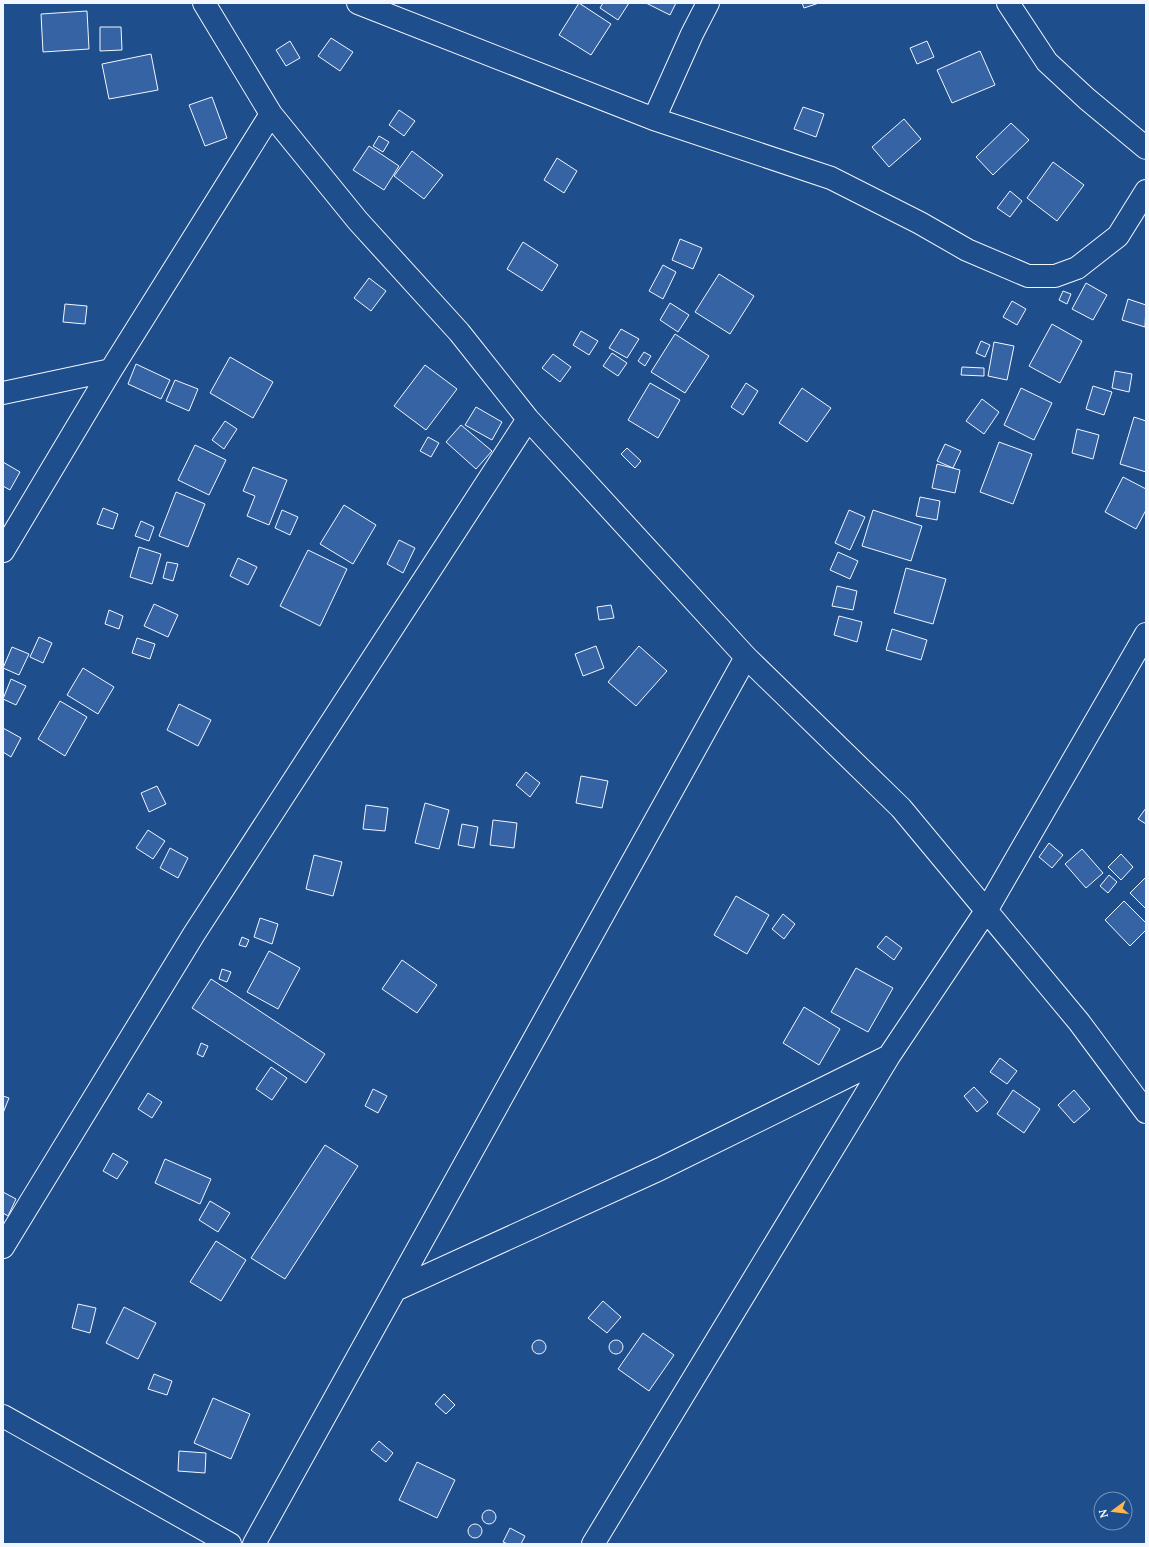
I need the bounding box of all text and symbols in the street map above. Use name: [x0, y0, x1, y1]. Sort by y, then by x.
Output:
north arrow: [1093, 1491, 1133, 1531]
text: N: [1095, 1507, 1111, 1520]

